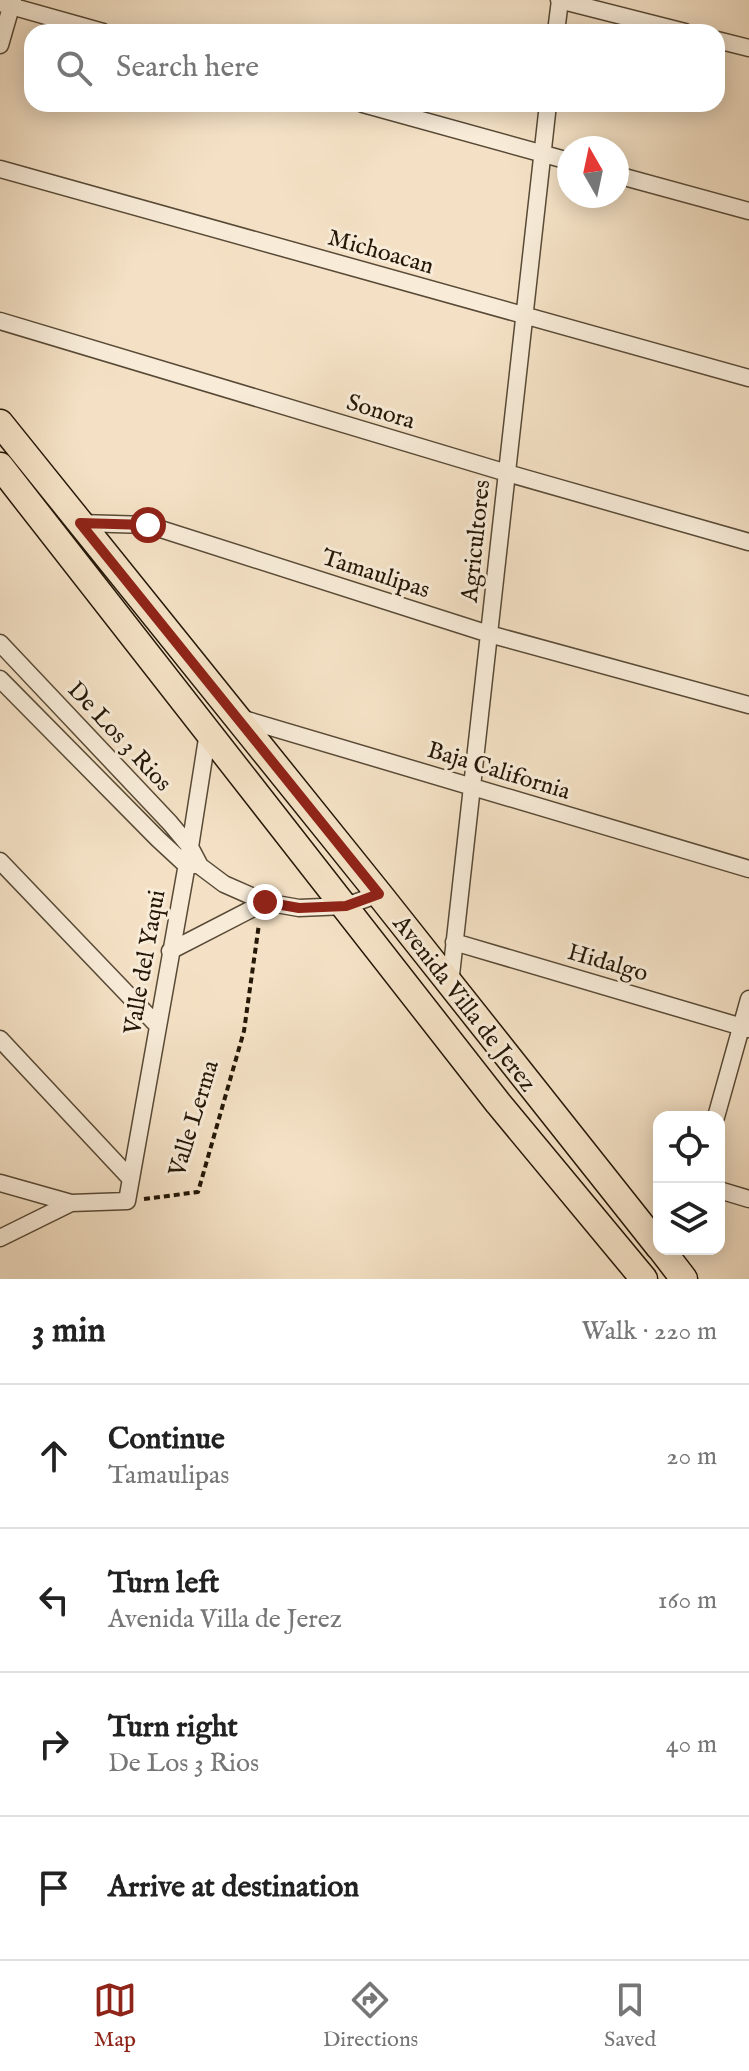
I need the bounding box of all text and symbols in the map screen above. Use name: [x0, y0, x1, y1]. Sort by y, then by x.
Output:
search box: [24, 24, 725, 112]
icon: search: [52, 46, 96, 90]
text: Search here: [116, 49, 259, 87]
north arrow: [557, 136, 629, 208]
street label: Michoacan: [324, 223, 437, 282]
street label: Sonora: [343, 387, 419, 438]
street label: Agricultores: [455, 478, 498, 605]
route start: [130, 507, 166, 543]
street label: Tamaulipas: [317, 542, 434, 606]
street label: De Los 3 Rios: [60, 675, 178, 799]
street label: Baja California: [423, 735, 574, 808]
route end: [247, 884, 283, 920]
street label: Valle del Yaqui: [117, 888, 173, 1038]
street label: Avenida Villa de Jerez: [385, 909, 542, 1099]
street label: Hidalgo: [564, 937, 652, 990]
street label: Valle Lerma: [162, 1056, 227, 1181]
map controls: [653, 1111, 725, 1255]
button: locate: [653, 1111, 725, 1183]
button: layers: [653, 1183, 725, 1255]
text: 3 min: [32, 1310, 106, 1353]
text: Walk · 220 m: [582, 1315, 717, 1348]
text: Continue: [108, 1421, 225, 1459]
icon: ahead: [32, 1434, 76, 1478]
text: 20 m: [666, 1440, 717, 1473]
text: Tamaulipas: [108, 1459, 229, 1492]
text: Turn left: [108, 1565, 219, 1603]
icon: left: [32, 1578, 76, 1622]
text: 160 m: [658, 1584, 717, 1617]
text: Avenida Villa de Jerez: [108, 1603, 342, 1636]
text: Turn right: [108, 1709, 238, 1747]
icon: right: [32, 1722, 76, 1766]
text: 40 m: [666, 1728, 717, 1761]
text: De Los 3 Rios: [108, 1747, 259, 1780]
icon: arrive: [32, 1866, 76, 1910]
text: Arrive at destination: [108, 1869, 359, 1907]
tab: Map: [93, 1978, 137, 2054]
tab: Directions: [323, 1978, 418, 2054]
tab: Saved: [604, 1978, 656, 2054]

